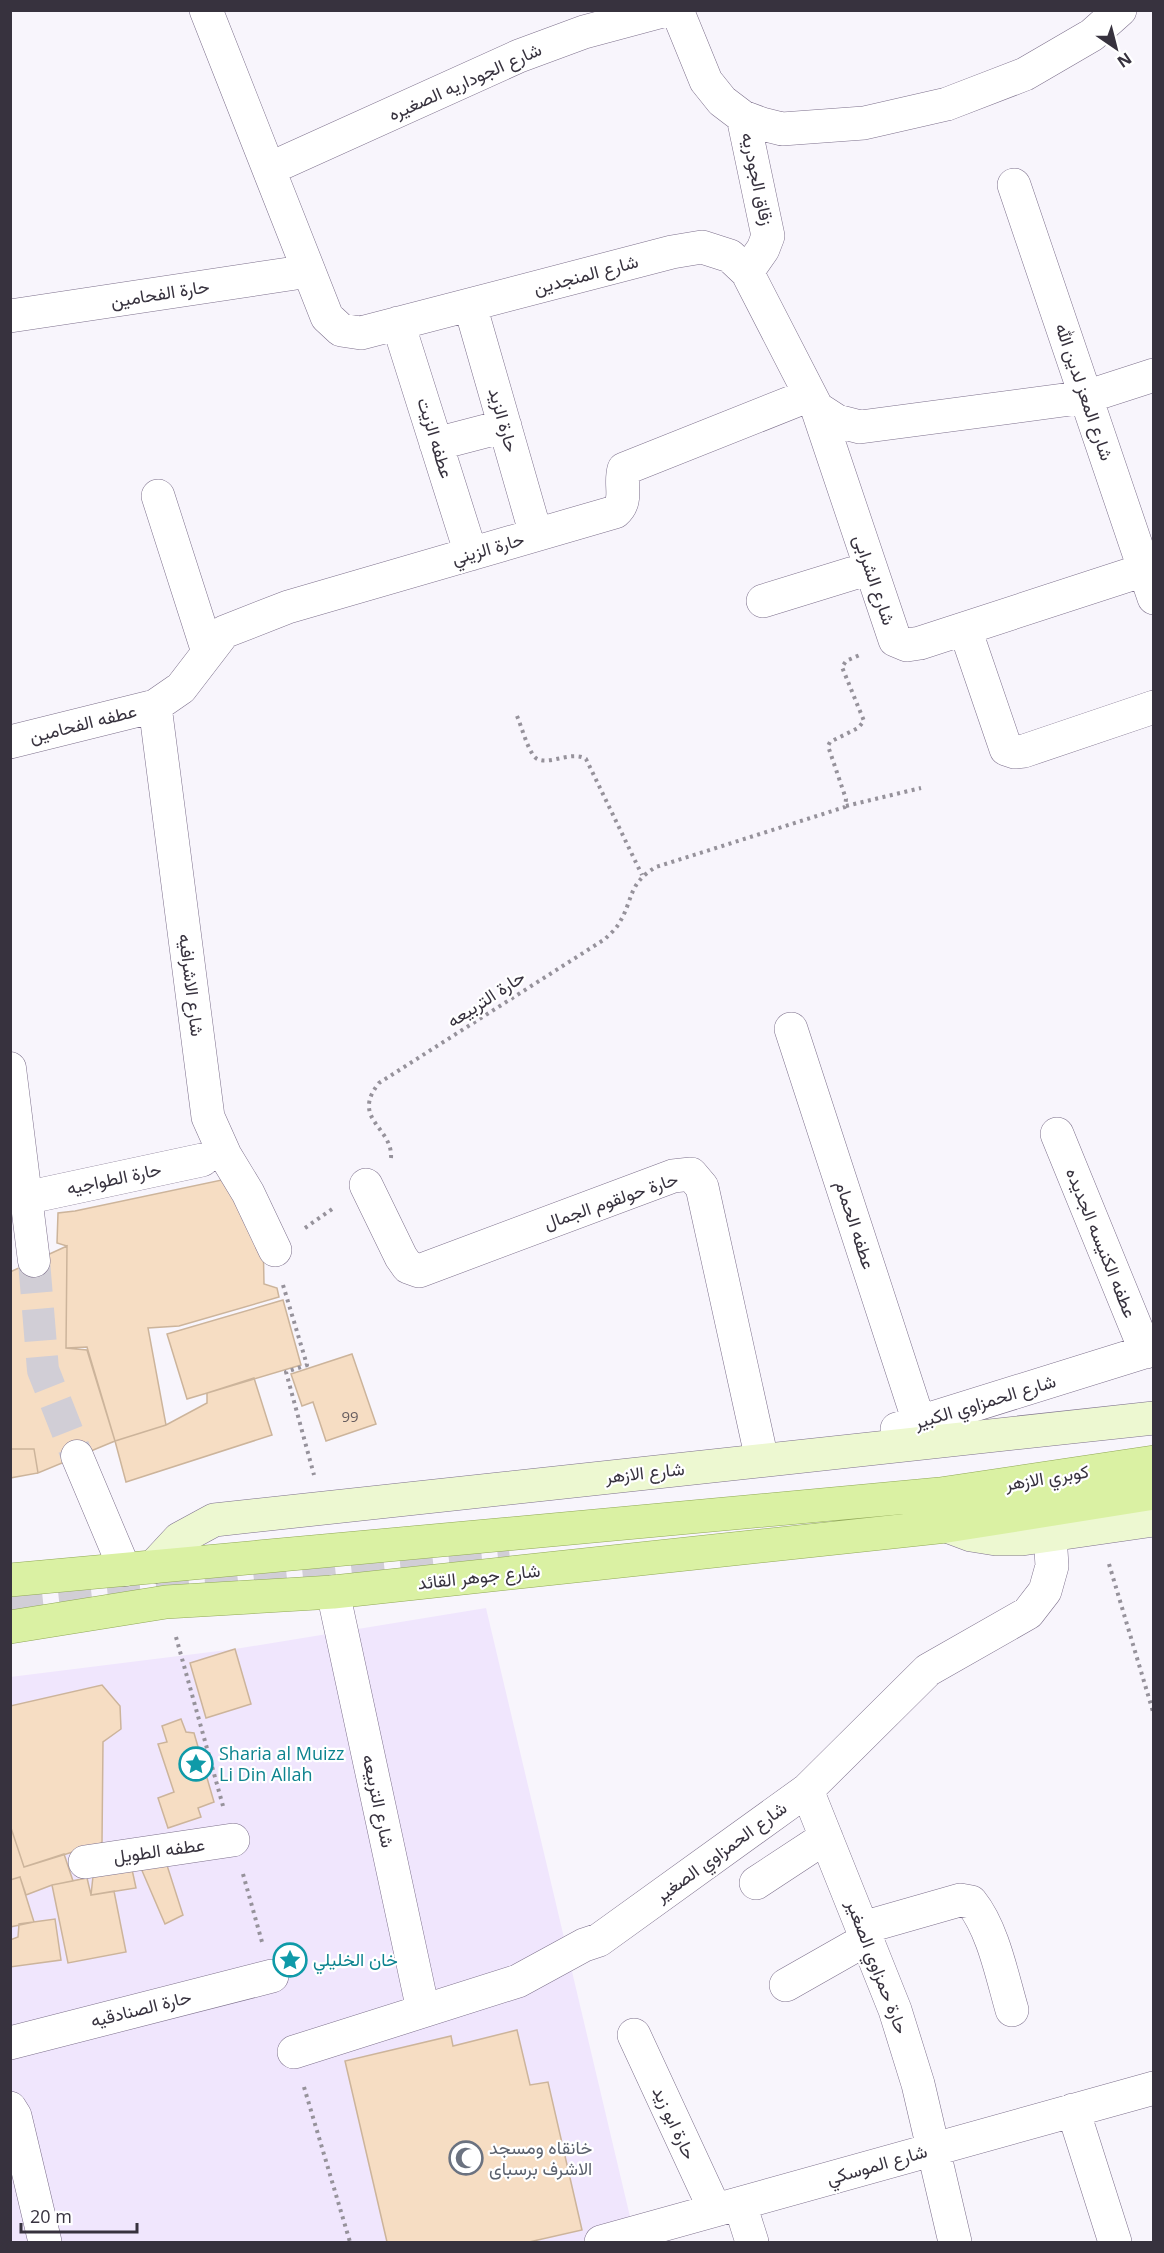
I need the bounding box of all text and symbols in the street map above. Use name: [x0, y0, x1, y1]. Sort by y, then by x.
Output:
north arrow: [1086, 18, 1146, 78]
street label: شارع الجوداريه الصغيره: [384, 37, 545, 127]
text: N: [1113, 48, 1136, 73]
street label: زقاق الجودريه: [736, 130, 780, 227]
street label: شارع المنجدين: [531, 249, 641, 301]
street label: حارة الفحامين: [109, 273, 211, 313]
street label: شارع المعز لدين الله: [1049, 320, 1120, 464]
street label: حارة الزيد: [483, 385, 525, 455]
street label: عطفه الزيت: [412, 394, 460, 481]
street label: حارة الزيني: [449, 526, 528, 574]
street label: شارع الشرابى: [847, 531, 902, 628]
street label: عطفه الفحامين: [27, 698, 139, 748]
street label: شارع الاشرافيه: [173, 932, 210, 1038]
street label: حارة التربيعه: [442, 964, 529, 1032]
street label: حارة الطواجيه: [64, 1156, 163, 1200]
street label: عطفه الكنيسه الجديده: [1061, 1164, 1143, 1321]
street label: حارة حولقوم الجمال: [540, 1166, 681, 1235]
street label: عطفه الحمام: [829, 1177, 882, 1272]
street label: شارع الحمزاوي الكبير: [910, 1368, 1060, 1438]
house number: 99: [341, 1406, 359, 1426]
street label: شارع الازهر: [603, 1456, 686, 1489]
street label: كوبري الازهر: [1002, 1459, 1091, 1500]
street label: شارع جوهر القائد: [416, 1558, 542, 1595]
place label: Sharia al Muizz Li Din Allah: [219, 1741, 344, 1786]
place icon: Sharia al Muizz Li Din Allah: [178, 1746, 214, 1782]
street label: شارع التربيعه: [356, 1752, 401, 1850]
street label: شارع الحمزاوي الصغير: [649, 1795, 793, 1911]
street label: عطفه الطويل: [111, 1832, 206, 1868]
street label: حارة حمزاوي الصغير: [837, 1895, 914, 2038]
place icon: خان الخليلي: [272, 1942, 308, 1978]
place label: خان الخليلي: [313, 1947, 398, 1975]
street label: حارة الصنادقيه: [88, 1984, 194, 2032]
street label: حارة ابو زيد: [648, 2082, 702, 2163]
place label: خانقاه ومسجد الاشرف برسباى: [489, 2135, 592, 2180]
street label: شارع الموسكي: [824, 2138, 931, 2194]
mosque icon: خانقاه ومسجد الاشرف برسباى: [448, 2140, 484, 2176]
scale bar: [21, 2196, 136, 2234]
text: 20 m: [30, 2204, 72, 2228]

